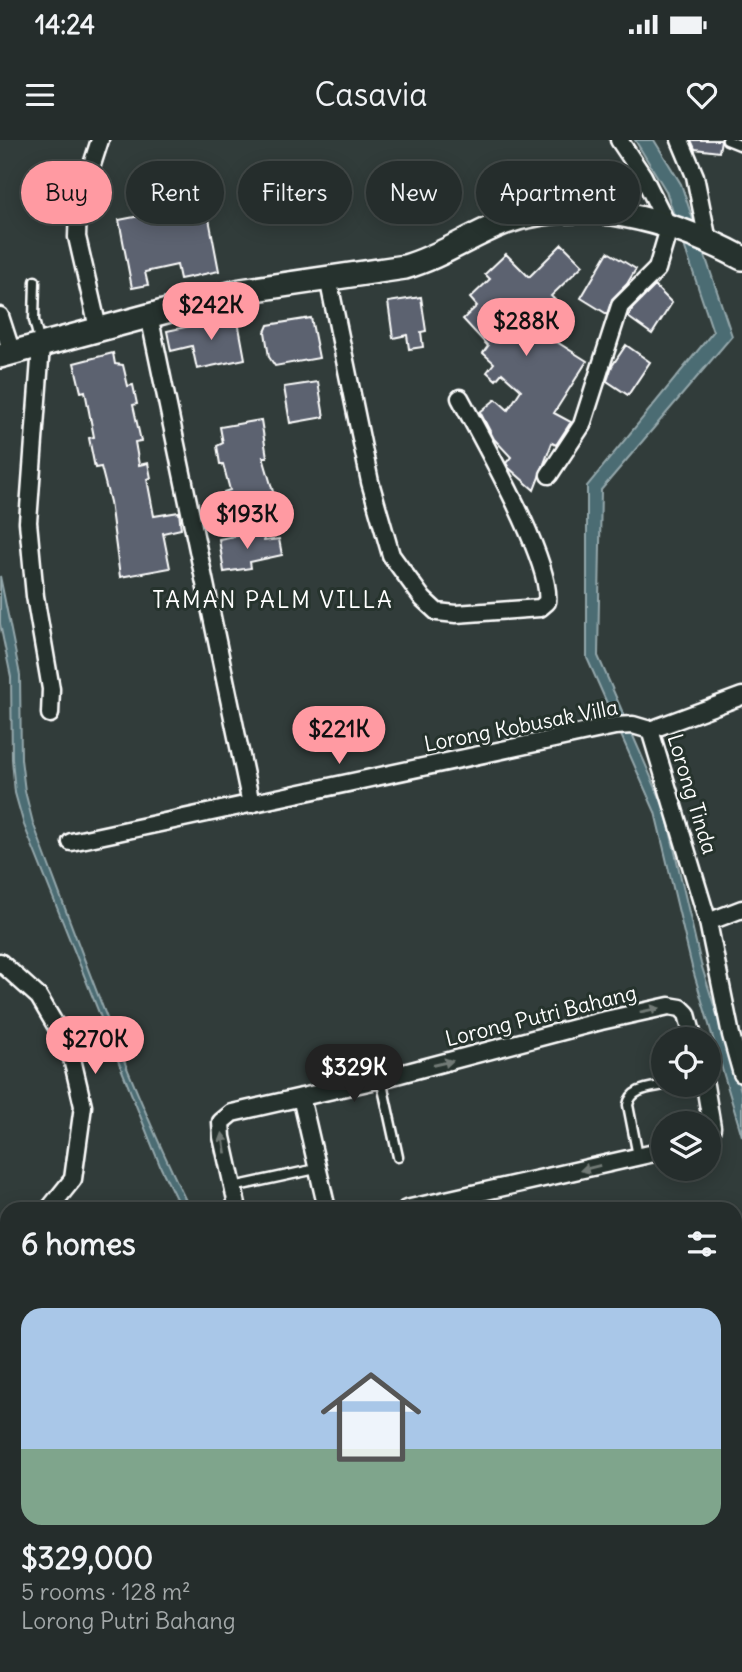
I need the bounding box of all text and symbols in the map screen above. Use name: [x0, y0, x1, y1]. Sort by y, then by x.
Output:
text: 14:24: [35, 8, 95, 41]
text: Casavia: [315, 74, 427, 115]
icon: menu: [21, 76, 59, 114]
icon: heart: [683, 76, 721, 114]
chip: Buy: [21, 161, 112, 224]
chip: Rent: [126, 161, 224, 224]
chip: Filters: [238, 161, 352, 224]
chip: New: [366, 161, 462, 224]
chip: Apartment: [476, 161, 640, 224]
pin: $242K: [162, 282, 260, 342]
text: $242K: [178, 290, 244, 319]
pin: $288K: [477, 298, 575, 358]
text: $288K: [493, 306, 559, 335]
pin: $193K: [198, 492, 296, 551]
text: $193K: [216, 499, 278, 528]
district label: TAMAN PALM VILLA: [152, 585, 394, 614]
street label: Lorong Kobusak Villa: [422, 693, 620, 758]
pin: $221K: [290, 706, 388, 766]
text: $221K: [308, 714, 370, 743]
street label: Lorong Tinda: [661, 731, 724, 857]
street label: Lorong Putri Bahang: [443, 979, 639, 1052]
one-way arrow: [639, 1005, 661, 1016]
pin: $270K: [46, 1016, 144, 1076]
text: $270K: [62, 1024, 128, 1053]
map controls: [651, 1027, 721, 1181]
button: locate: [651, 1027, 721, 1097]
pin: $329K: [305, 1044, 403, 1104]
text: $329K: [321, 1052, 387, 1081]
one-way arrow: [432, 1057, 454, 1068]
button: layers: [651, 1111, 721, 1181]
one-way arrow: [218, 1132, 229, 1154]
one-way arrow: [579, 1163, 601, 1174]
text: 6 homes: [21, 1225, 136, 1263]
icon: filters: [683, 1225, 721, 1263]
icon: home: [308, 1354, 434, 1480]
text: $329,000: [21, 1539, 153, 1577]
text: 5 rooms · 128 m²: [21, 1577, 191, 1606]
text: Lorong Putri Bahang: [21, 1606, 236, 1635]

